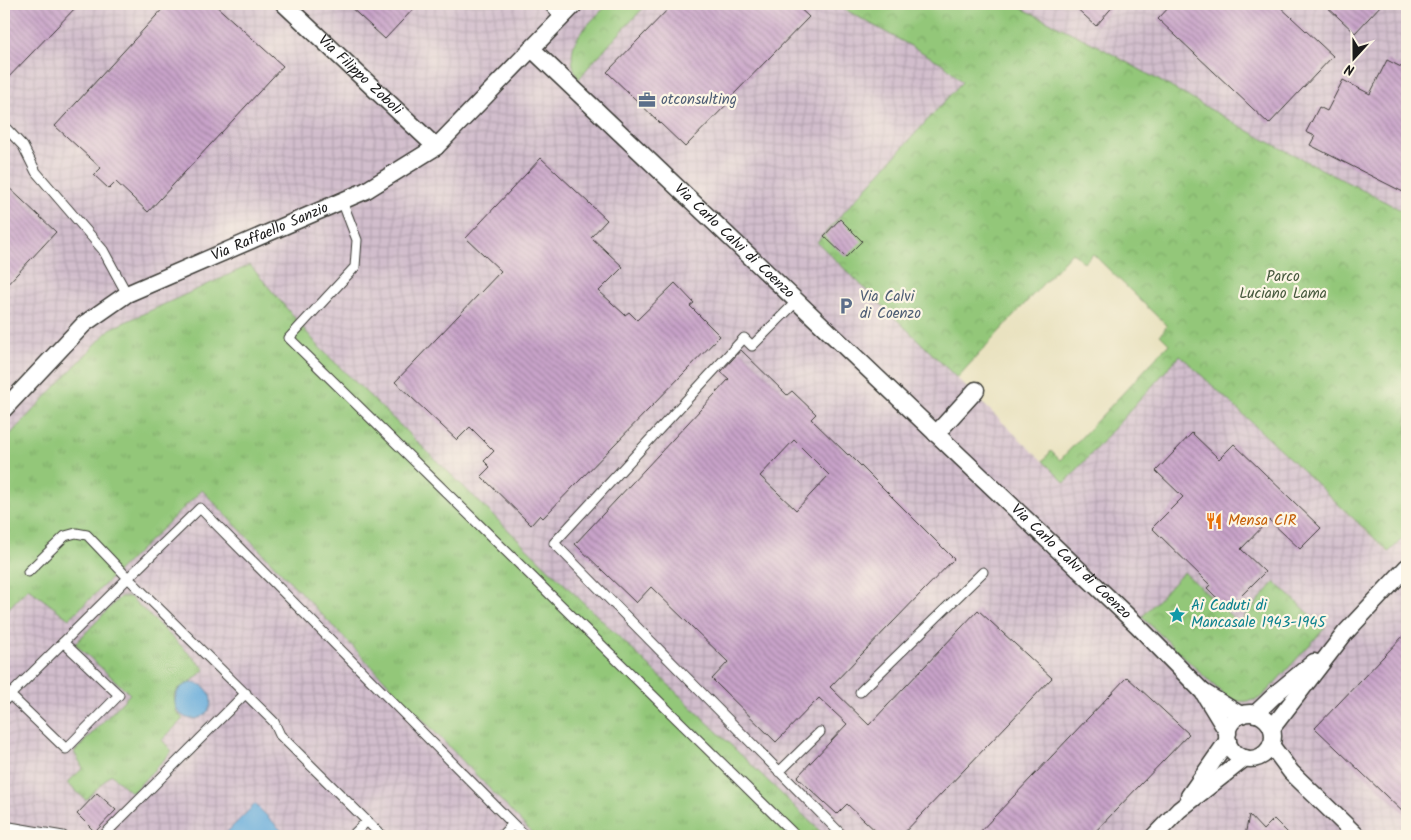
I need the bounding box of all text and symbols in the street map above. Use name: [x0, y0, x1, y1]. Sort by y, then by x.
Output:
street label: Via Filippo Zoboli: [312, 29, 409, 122]
north arrow: [1328, 32, 1378, 82]
text: N: [1341, 57, 1358, 81]
place label: otconsulting: [661, 88, 737, 112]
office icon: otconsulting: [637, 90, 657, 110]
street label: Via Carlo Calvi di Coenzo: [668, 178, 800, 305]
street label: Via Raffaello Sanzio: [208, 196, 333, 268]
park label: Parco Luciano Lama: [1239, 265, 1327, 306]
place label: Via Calvi di Coenzo: [860, 285, 921, 326]
parking icon: Via Calvi di Coenzo: [836, 296, 856, 316]
street label: Via Carlo Calvi di Coenzo: [1005, 499, 1137, 626]
place label: Mensa CIR: [1228, 509, 1297, 533]
restaurant icon: Mensa CIR: [1204, 511, 1224, 531]
place label: Ai Caduti di Mancasale 1943-1945: [1191, 594, 1326, 635]
place icon: Ai Caduti di Mancasale 1943-1945: [1167, 605, 1187, 625]

